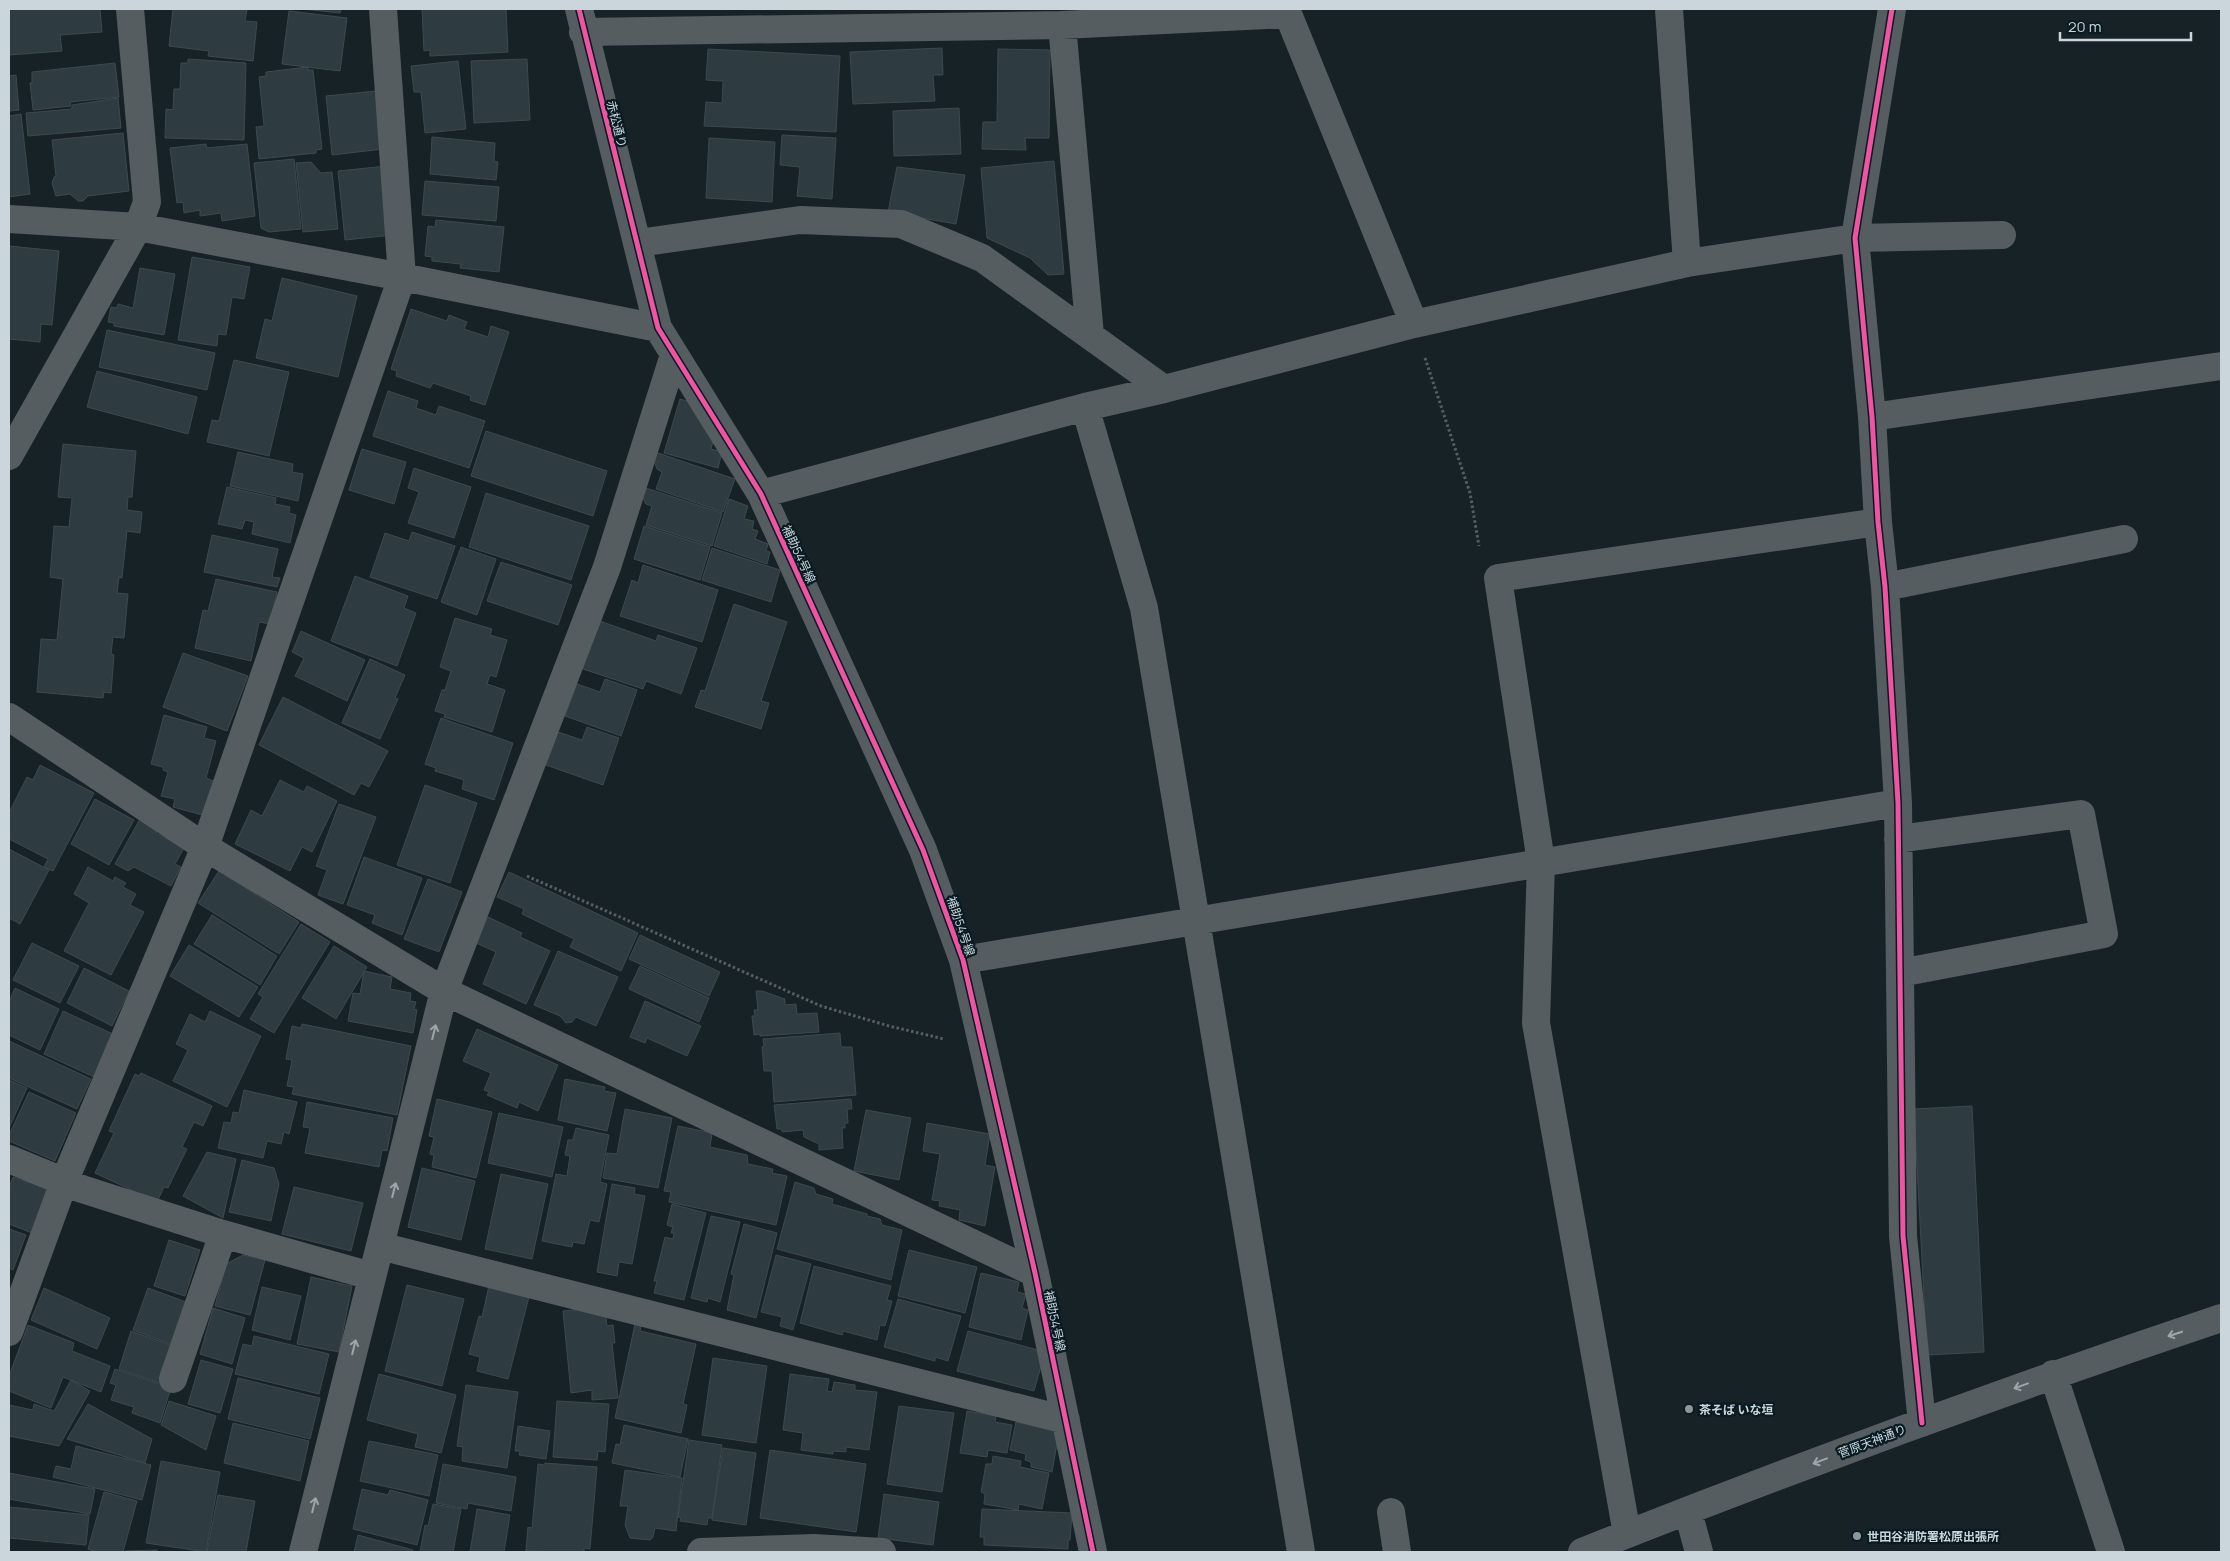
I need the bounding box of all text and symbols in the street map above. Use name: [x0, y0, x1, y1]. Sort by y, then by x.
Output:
scale bar: [2060, 10, 2191, 42]
text: 20 m: [2068, 16, 2101, 37]
street label: 赤松通り: [603, 99, 631, 149]
street label: 補助54号線: [778, 522, 820, 586]
street label: 補助54号線: [943, 894, 979, 958]
one-way arrow: [429, 1025, 439, 1041]
one-way arrow: [390, 1182, 399, 1198]
street label: 補助54号線: [1040, 1289, 1070, 1353]
one-way arrow: [2167, 1329, 2183, 1339]
one-way arrow: [350, 1340, 359, 1356]
one-way arrow: [2014, 1382, 2029, 1391]
place label: 茶そば いな垣: [1699, 1401, 1773, 1418]
marker: 茶そば いな垣: [1683, 1403, 1695, 1415]
street label: 菅原天神通り: [1835, 1420, 1909, 1462]
one-way arrow: [1813, 1457, 1828, 1466]
one-way arrow: [310, 1497, 320, 1513]
place label: 世田谷消防署松原出張所: [1867, 1528, 1999, 1545]
marker: 世田谷消防署松原出張所: [1851, 1530, 1863, 1542]

